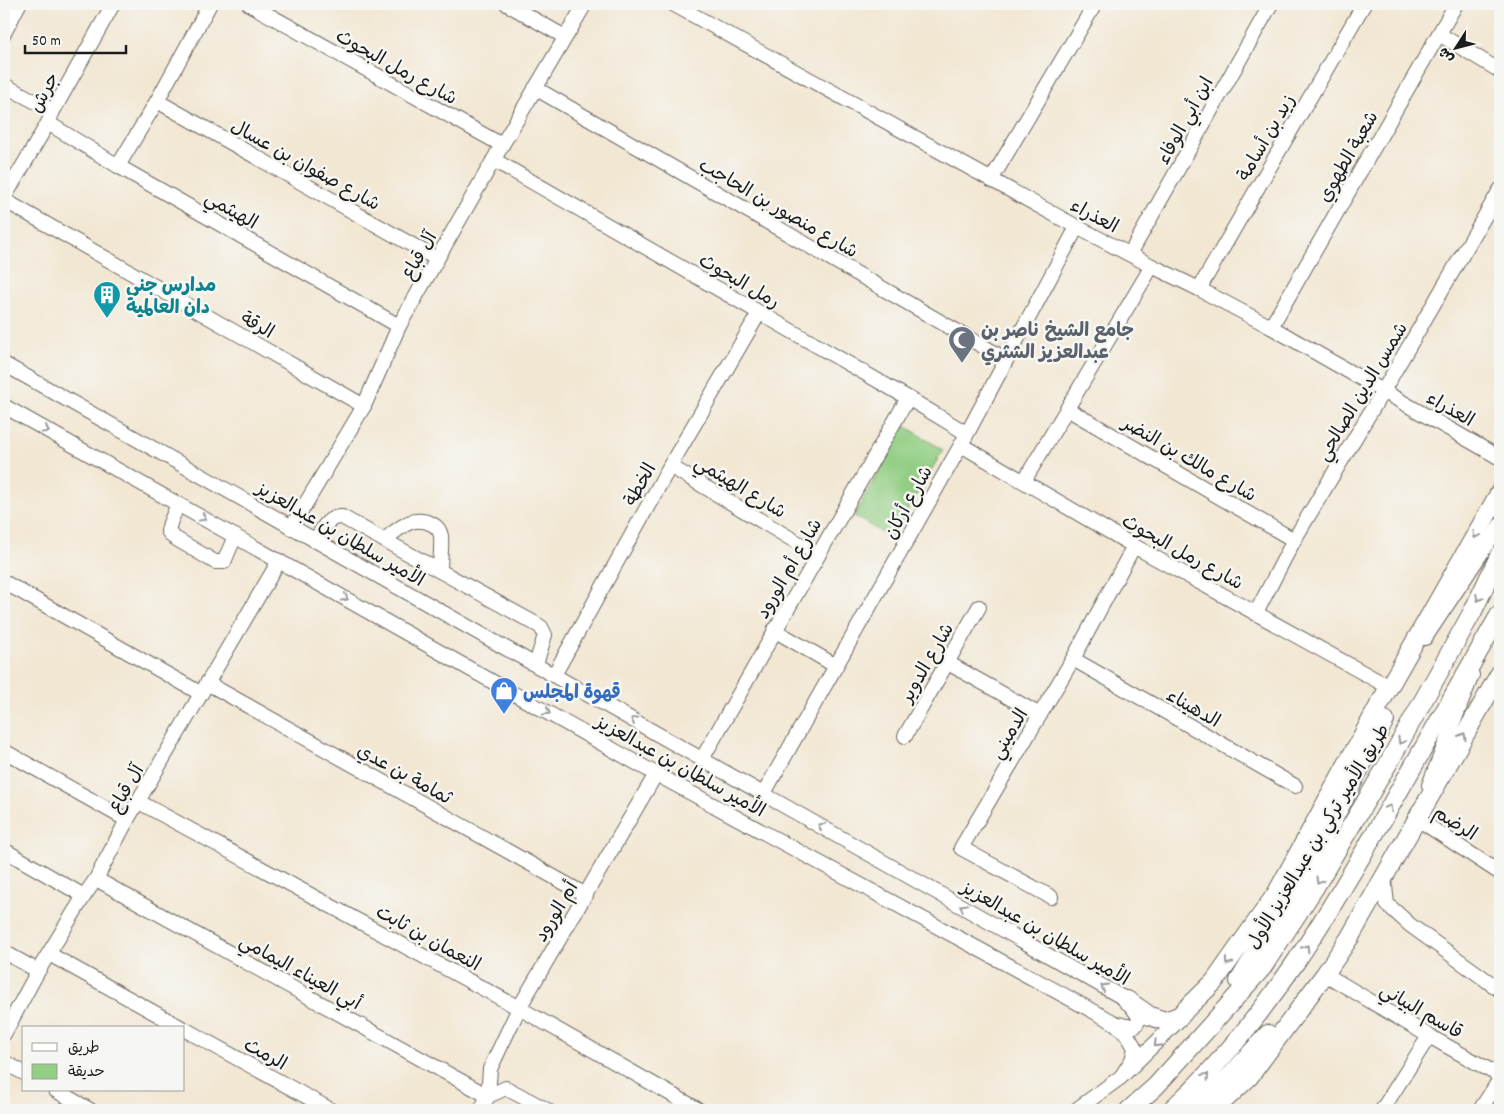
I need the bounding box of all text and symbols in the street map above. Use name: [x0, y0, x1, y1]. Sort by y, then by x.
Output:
scale bar: [25, 22, 126, 54]
north arrow: [1432, 22, 1482, 72]
street label: شارع رمل البحوث: [330, 24, 461, 114]
text: 50 m: [32, 31, 61, 53]
text: ش: [1434, 42, 1460, 67]
street label: جرش: [24, 69, 68, 119]
street label: ابن أبي الوفاء: [1152, 73, 1222, 170]
street label: زيد بن أسامة: [1232, 90, 1304, 187]
street label: شعبة الطهوي: [1313, 107, 1387, 208]
street label: شارع صفوان بن عسال: [225, 115, 384, 219]
street label: شارع منصور بن الحاجب: [692, 153, 862, 267]
street label: الهيثمي: [199, 186, 262, 238]
street label: العذراء: [1064, 194, 1122, 242]
street label: آل قباع: [396, 226, 446, 286]
street label: رمل البحوث: [693, 249, 784, 317]
place label: مدارس جنى دان العالمية: [126, 274, 216, 323]
building icon: مدارس جنى دان العالمية: [92, 280, 122, 319]
street label: الرقة: [234, 307, 278, 347]
street label: شمس الدين الصالحي: [1312, 318, 1416, 467]
place label: جامع الشيخ ناصر بن عبدالعزيز الشثري: [981, 319, 1134, 368]
mosque icon: جامع الشيخ ناصر بن عبدالعزيز الشثري: [947, 325, 977, 364]
street label: العذراء: [1420, 386, 1478, 436]
street label: شارع مالك بن النضر: [1114, 411, 1260, 510]
one-way arrow: [41, 424, 50, 434]
street label: شارع الهيثمي: [688, 451, 790, 527]
street label: الخطة: [619, 459, 665, 512]
street label: شارع أركان: [879, 462, 941, 545]
street label: الأمير سلطان بن عبدالعزيز: [248, 474, 430, 595]
street label: شارع رمل البحوث: [1116, 509, 1247, 599]
one-way arrow: [198, 512, 207, 522]
street label: شارع أم الورود: [751, 515, 831, 625]
one-way arrow: [1472, 529, 1482, 538]
one-way arrow: [339, 592, 348, 602]
one-way arrow: [1475, 593, 1485, 602]
street label: شارع الدوير: [894, 619, 963, 710]
shop icon: قهوة المجلس: [489, 676, 519, 715]
place label: قهوة المجلس: [523, 681, 621, 708]
street label: الدهيناء: [1160, 684, 1224, 736]
street label: الدميني: [985, 704, 1037, 765]
one-way arrow: [542, 706, 551, 716]
street label: الأمير سلطان بن عبدالعزيز: [588, 707, 770, 826]
one-way arrow: [631, 717, 640, 727]
street label: طريق الأمير تركي بن عبدالعزيز الأول: [1240, 719, 1398, 956]
one-way arrow: [1457, 733, 1467, 742]
one-way arrow: [1397, 735, 1407, 744]
street label: ثمامة بن عدي: [351, 739, 456, 814]
street label: آل قباع: [103, 759, 153, 819]
street label: الرضم: [1427, 801, 1481, 849]
one-way arrow: [1383, 805, 1393, 814]
one-way arrow: [818, 823, 827, 833]
street label: الأمير سلطان بن عبدالعزيز: [953, 873, 1135, 994]
one-way arrow: [1315, 875, 1325, 884]
street label: أم الورود: [529, 877, 587, 948]
street label: النعمان بن ثابت: [370, 900, 485, 980]
one-way arrow: [959, 903, 968, 913]
street label: أبي العيناء اليمامي: [233, 929, 366, 1019]
one-way arrow: [1299, 944, 1309, 953]
one-way arrow: [1225, 957, 1234, 966]
street label: قاسم البياني: [1374, 978, 1467, 1048]
one-way arrow: [1100, 983, 1109, 993]
legend: [22, 1026, 185, 1092]
street label: الرمث: [238, 1033, 291, 1079]
text: طريق: [68, 1038, 100, 1060]
one-way arrow: [1153, 1038, 1162, 1047]
text: حديقة: [68, 1062, 105, 1084]
one-way arrow: [1200, 1073, 1209, 1082]

